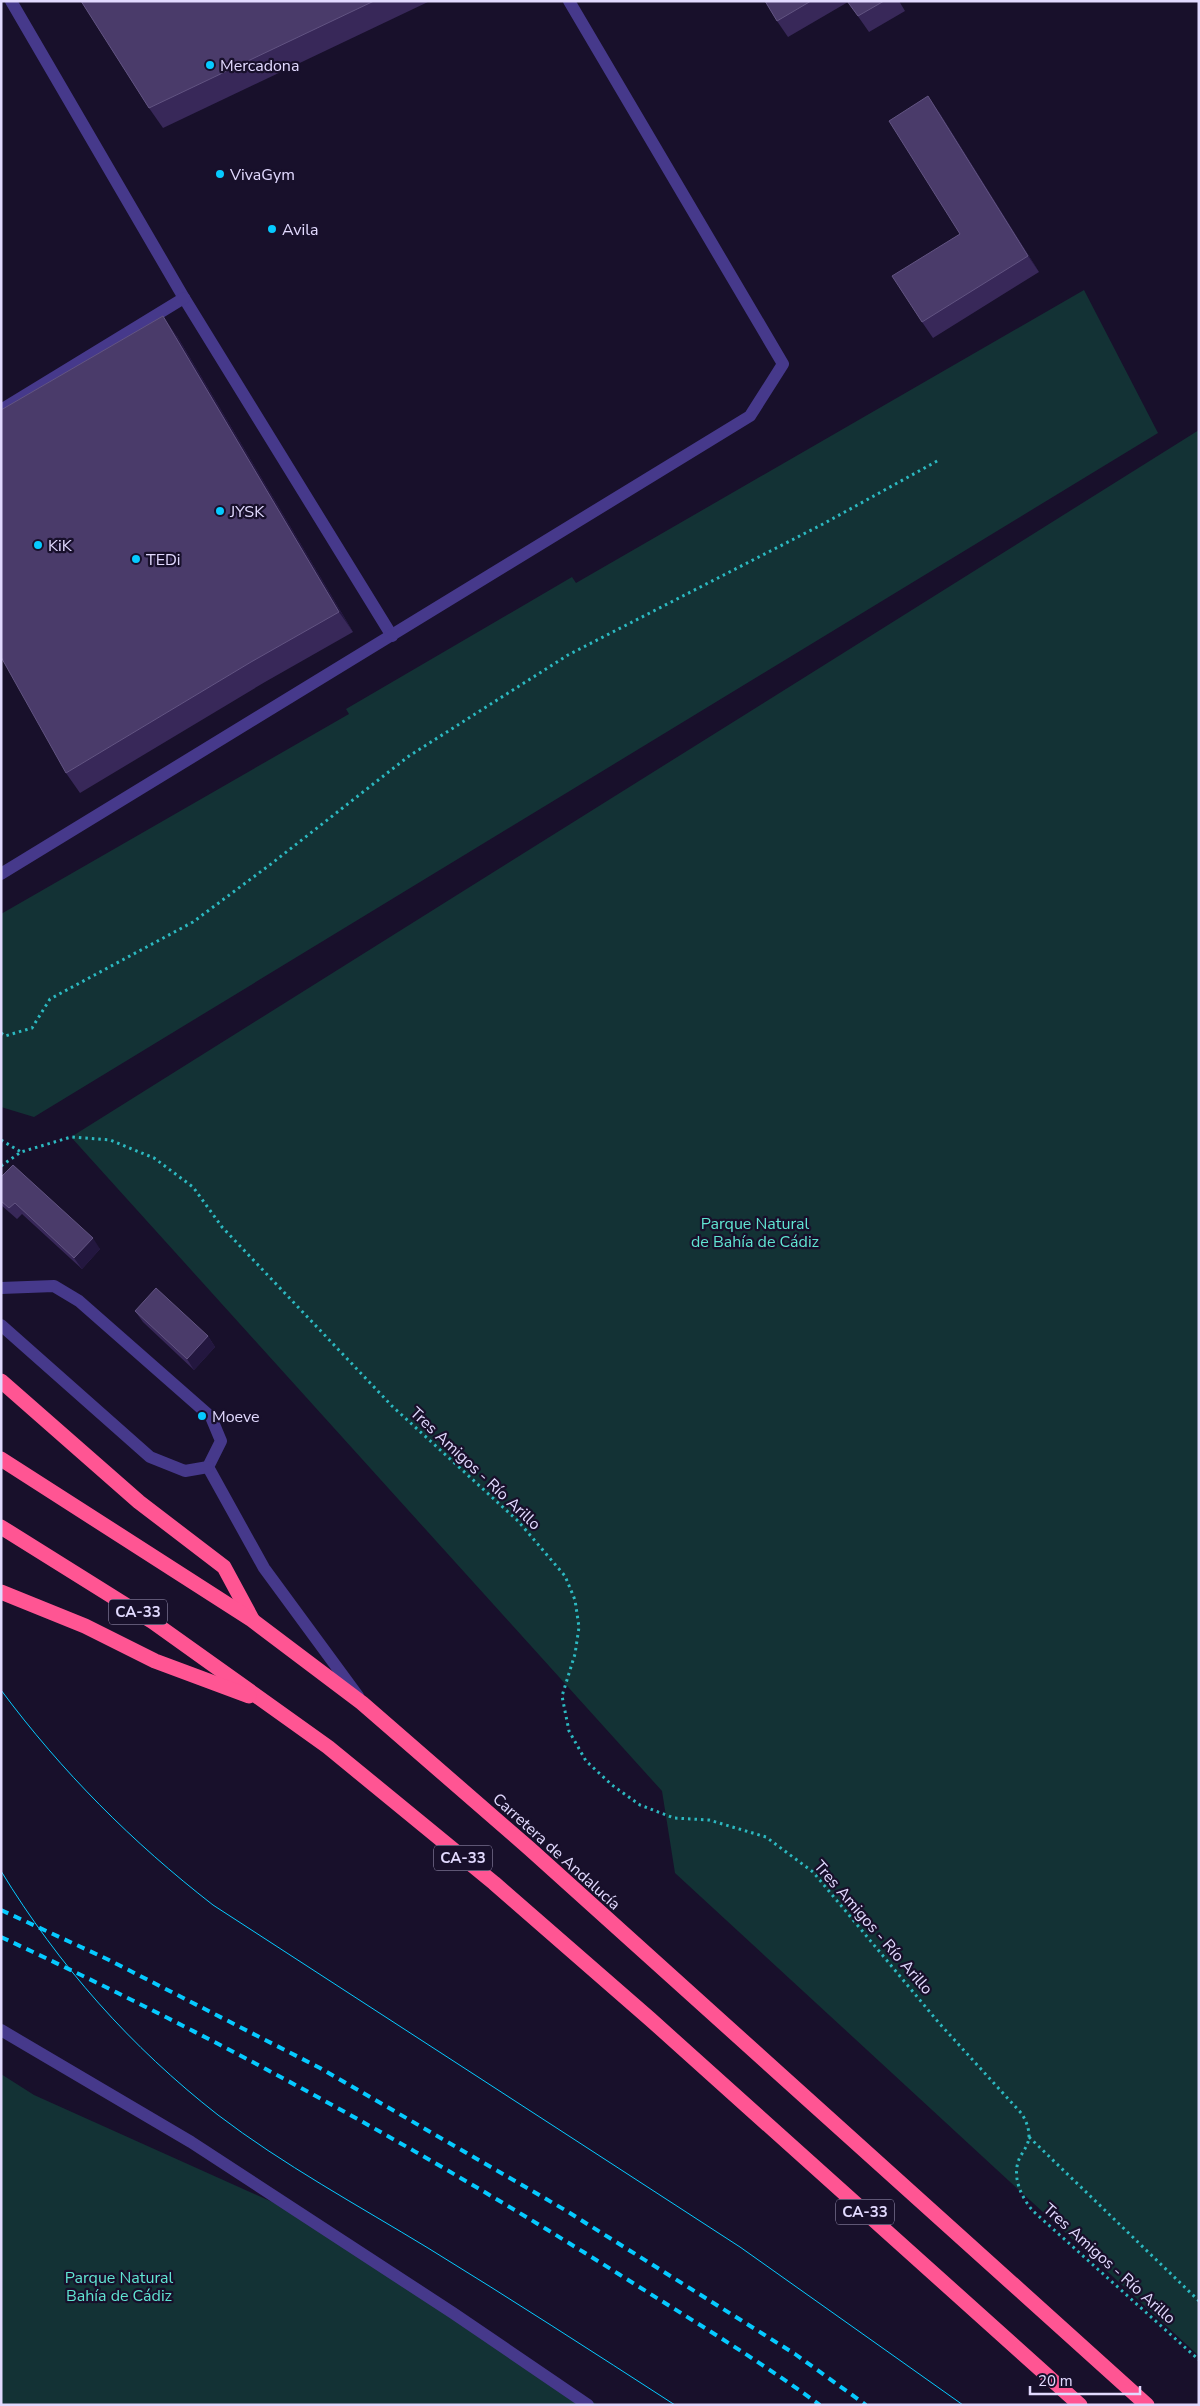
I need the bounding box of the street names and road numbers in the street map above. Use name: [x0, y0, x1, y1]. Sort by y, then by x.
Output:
street label: Tres Amigos - Río Arillo: [405, 1402, 546, 1535]
road number: CA-33: [109, 1600, 167, 1624]
street label: Carretera de Andalucía: [488, 1788, 625, 1915]
road number: CA-33: [434, 1846, 492, 1870]
street label: Tres Amigos - Río Arillo: [809, 1856, 938, 2000]
street label: Tres Amigos - Río Arillo: [1038, 2198, 1180, 2329]
road number: CA-33: [836, 2200, 894, 2224]

